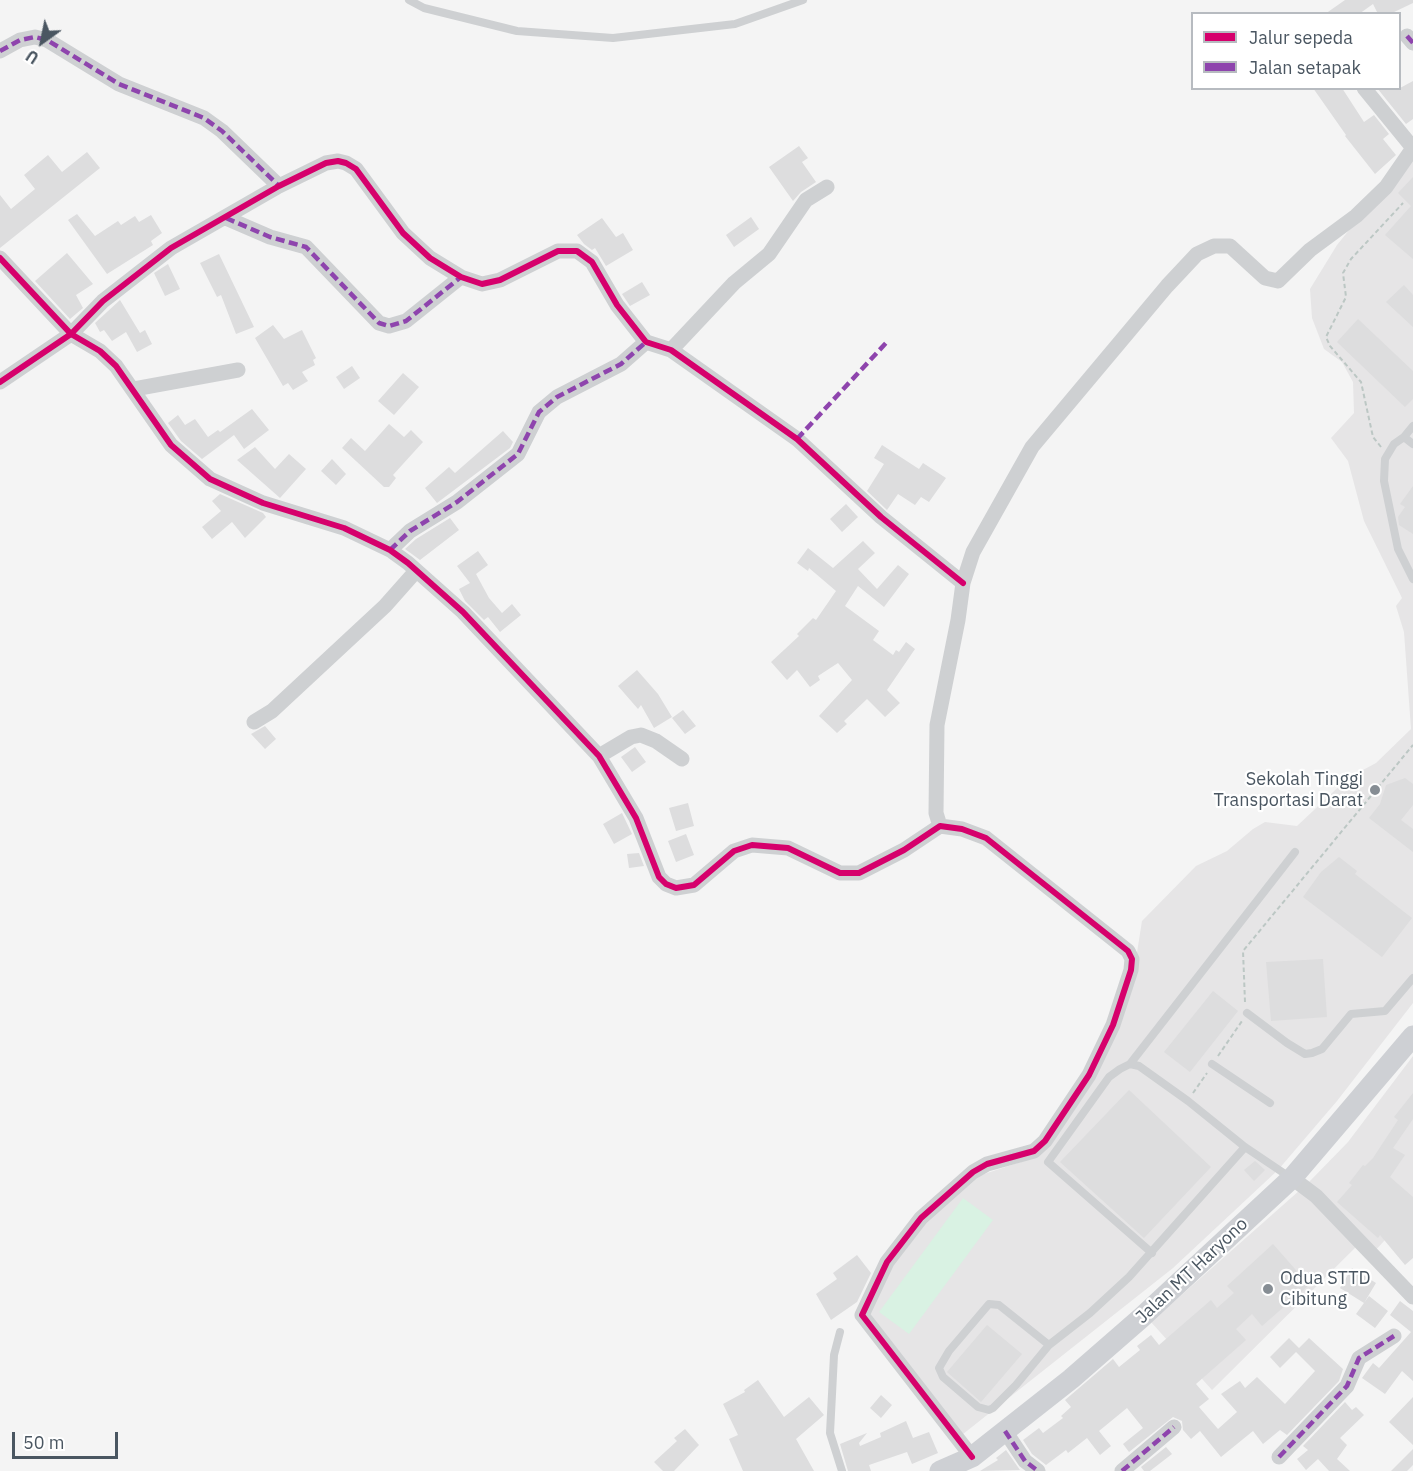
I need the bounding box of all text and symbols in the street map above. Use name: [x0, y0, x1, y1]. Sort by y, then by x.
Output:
north arrow: [12, 12, 72, 72]
legend: [1191, 12, 1401, 90]
text: Jalur sepeda: [1249, 26, 1353, 49]
text: U: [22, 46, 42, 69]
text: Jalan setapak: [1249, 56, 1361, 79]
place label: Sekolah Tinggi Transportasi Darat: [1214, 769, 1363, 812]
marker: Sekolah Tinggi Transportasi Darat: [1368, 783, 1382, 797]
street label: Jalan MT Haryono: [1131, 1214, 1253, 1328]
place label: Odua STTD Cibitung: [1280, 1268, 1371, 1310]
marker: Odua STTD Cibitung: [1261, 1282, 1275, 1296]
scale bar: [15, 1420, 122, 1458]
text: 50 m: [23, 1431, 65, 1454]

